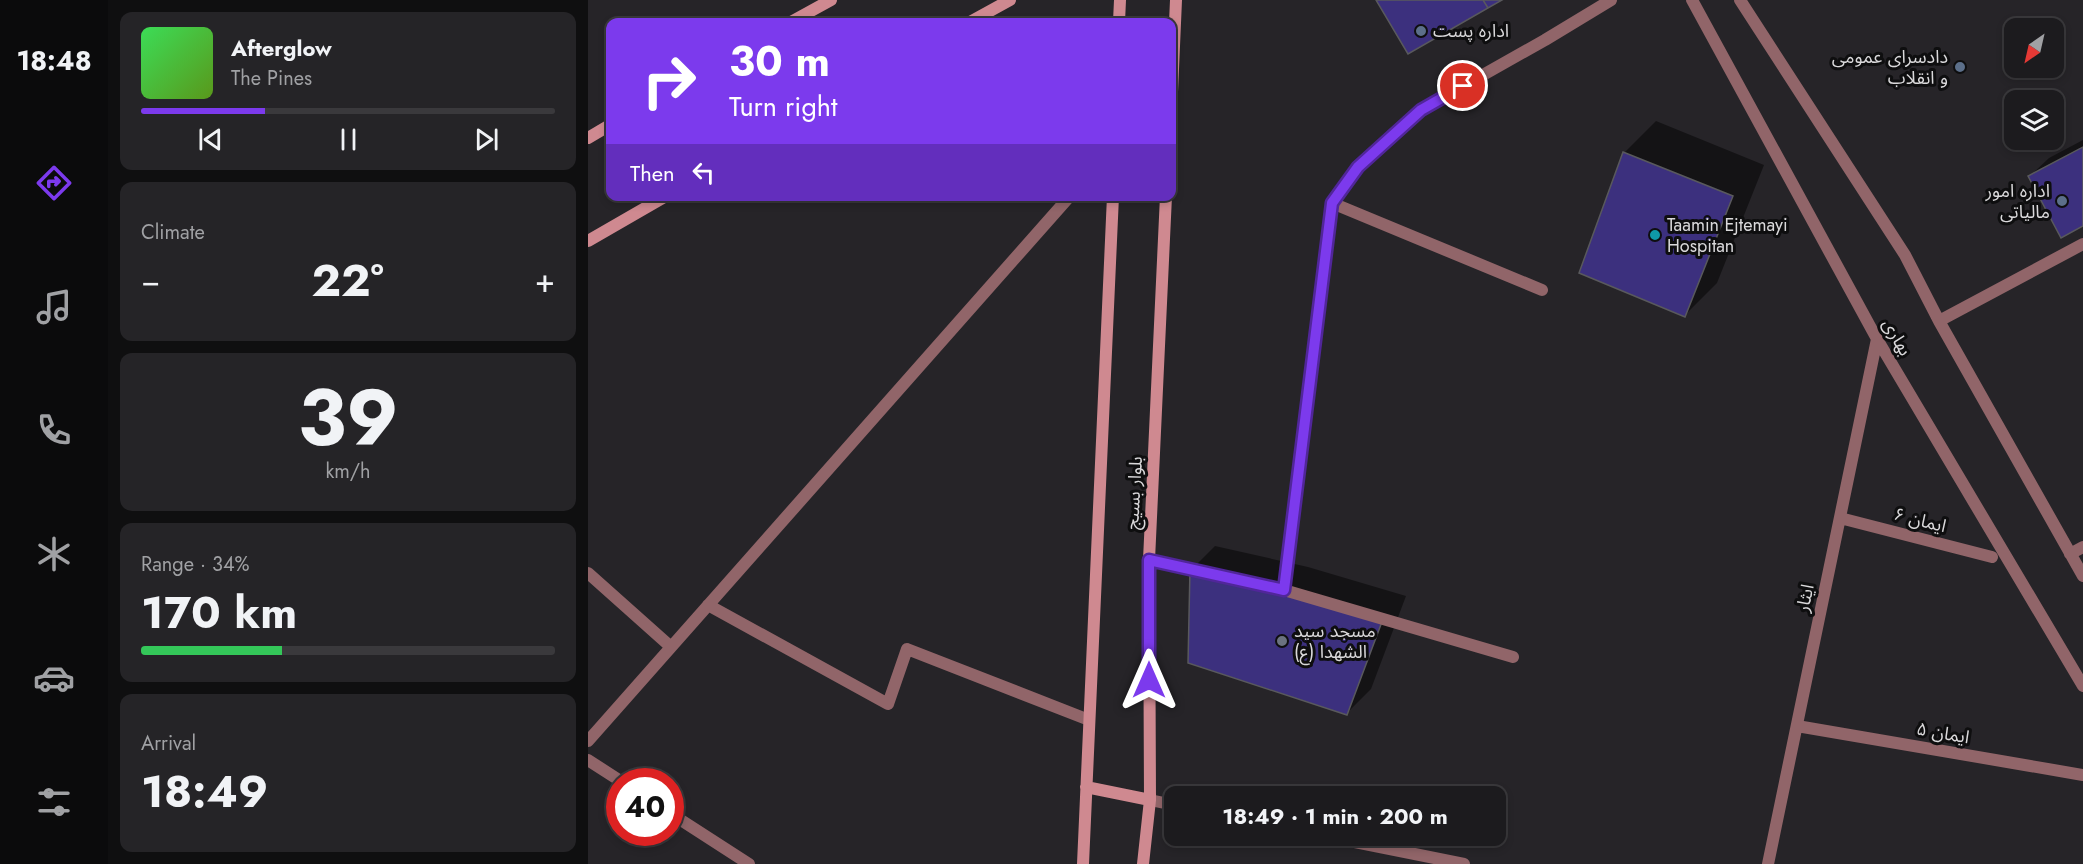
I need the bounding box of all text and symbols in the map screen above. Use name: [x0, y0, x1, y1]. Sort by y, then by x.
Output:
place label: اداره پست: [1433, 18, 1509, 44]
north arrow: [2004, 18, 2064, 78]
map controls: [2004, 18, 2064, 150]
marker: اداره پست: [1414, 24, 1428, 38]
text: 30 m: [729, 31, 830, 92]
text: Afterglow: [231, 32, 332, 64]
text: 18:48: [16, 41, 92, 80]
icon: right: [630, 42, 708, 120]
place label: دادسرای عمومی و انقلاب: [1832, 44, 1948, 91]
pin: [1437, 60, 1488, 111]
marker: دادسرای عمومی و انقلاب: [1953, 60, 1967, 74]
text: The Pines: [231, 64, 312, 93]
icon: arrive: [1446, 69, 1479, 102]
text: Turn right: [729, 87, 837, 126]
button: layers: [2004, 90, 2064, 150]
icon: previous: [194, 123, 227, 156]
icon: pause: [332, 123, 365, 156]
icon: next: [470, 123, 503, 156]
icon: left: [687, 156, 720, 189]
text: Then: [630, 157, 675, 189]
icon: directions: [33, 162, 75, 204]
place label: اداره امور مالیاتی: [1984, 178, 2050, 225]
marker: اداره امور مالیاتی: [2055, 194, 2069, 208]
place label: Taamin Ejtemayi Hospitan: [1667, 212, 1788, 259]
text: Climate: [141, 218, 205, 247]
marker: Taamin Ejtemayi Hospitan: [1648, 228, 1662, 242]
text: 22°: [311, 248, 384, 313]
text: −: [141, 257, 160, 304]
text: +: [535, 257, 555, 304]
icon: music: [33, 286, 75, 328]
street label: بهاری: [1876, 313, 1918, 361]
text: 39: [298, 362, 398, 474]
icon: phone: [33, 409, 75, 451]
street label: بلوار بسیج: [1119, 456, 1149, 530]
text: km/h: [325, 457, 371, 486]
street label: ایمان ۶: [1891, 501, 1949, 539]
icon: climate: [33, 533, 75, 575]
text: Range · 34%: [141, 550, 250, 579]
text: 170 km: [141, 580, 297, 645]
street label: ایثار: [1789, 581, 1821, 615]
place label: مسجد سید الشهدا (ع): [1294, 618, 1376, 666]
marker: مسجد سید الشهدا (ع): [1275, 634, 1289, 648]
position arrow: [1117, 648, 1181, 712]
icon: car: [33, 657, 75, 699]
street label: ایمان ۵: [1914, 716, 1972, 750]
text: Arrival: [141, 729, 196, 758]
text: 18:49: [141, 759, 268, 824]
speed limit sign: 40: [606, 768, 684, 846]
icon: filters: [33, 781, 75, 823]
text: 18:49 · 1 min · 200 m: [1222, 800, 1448, 832]

